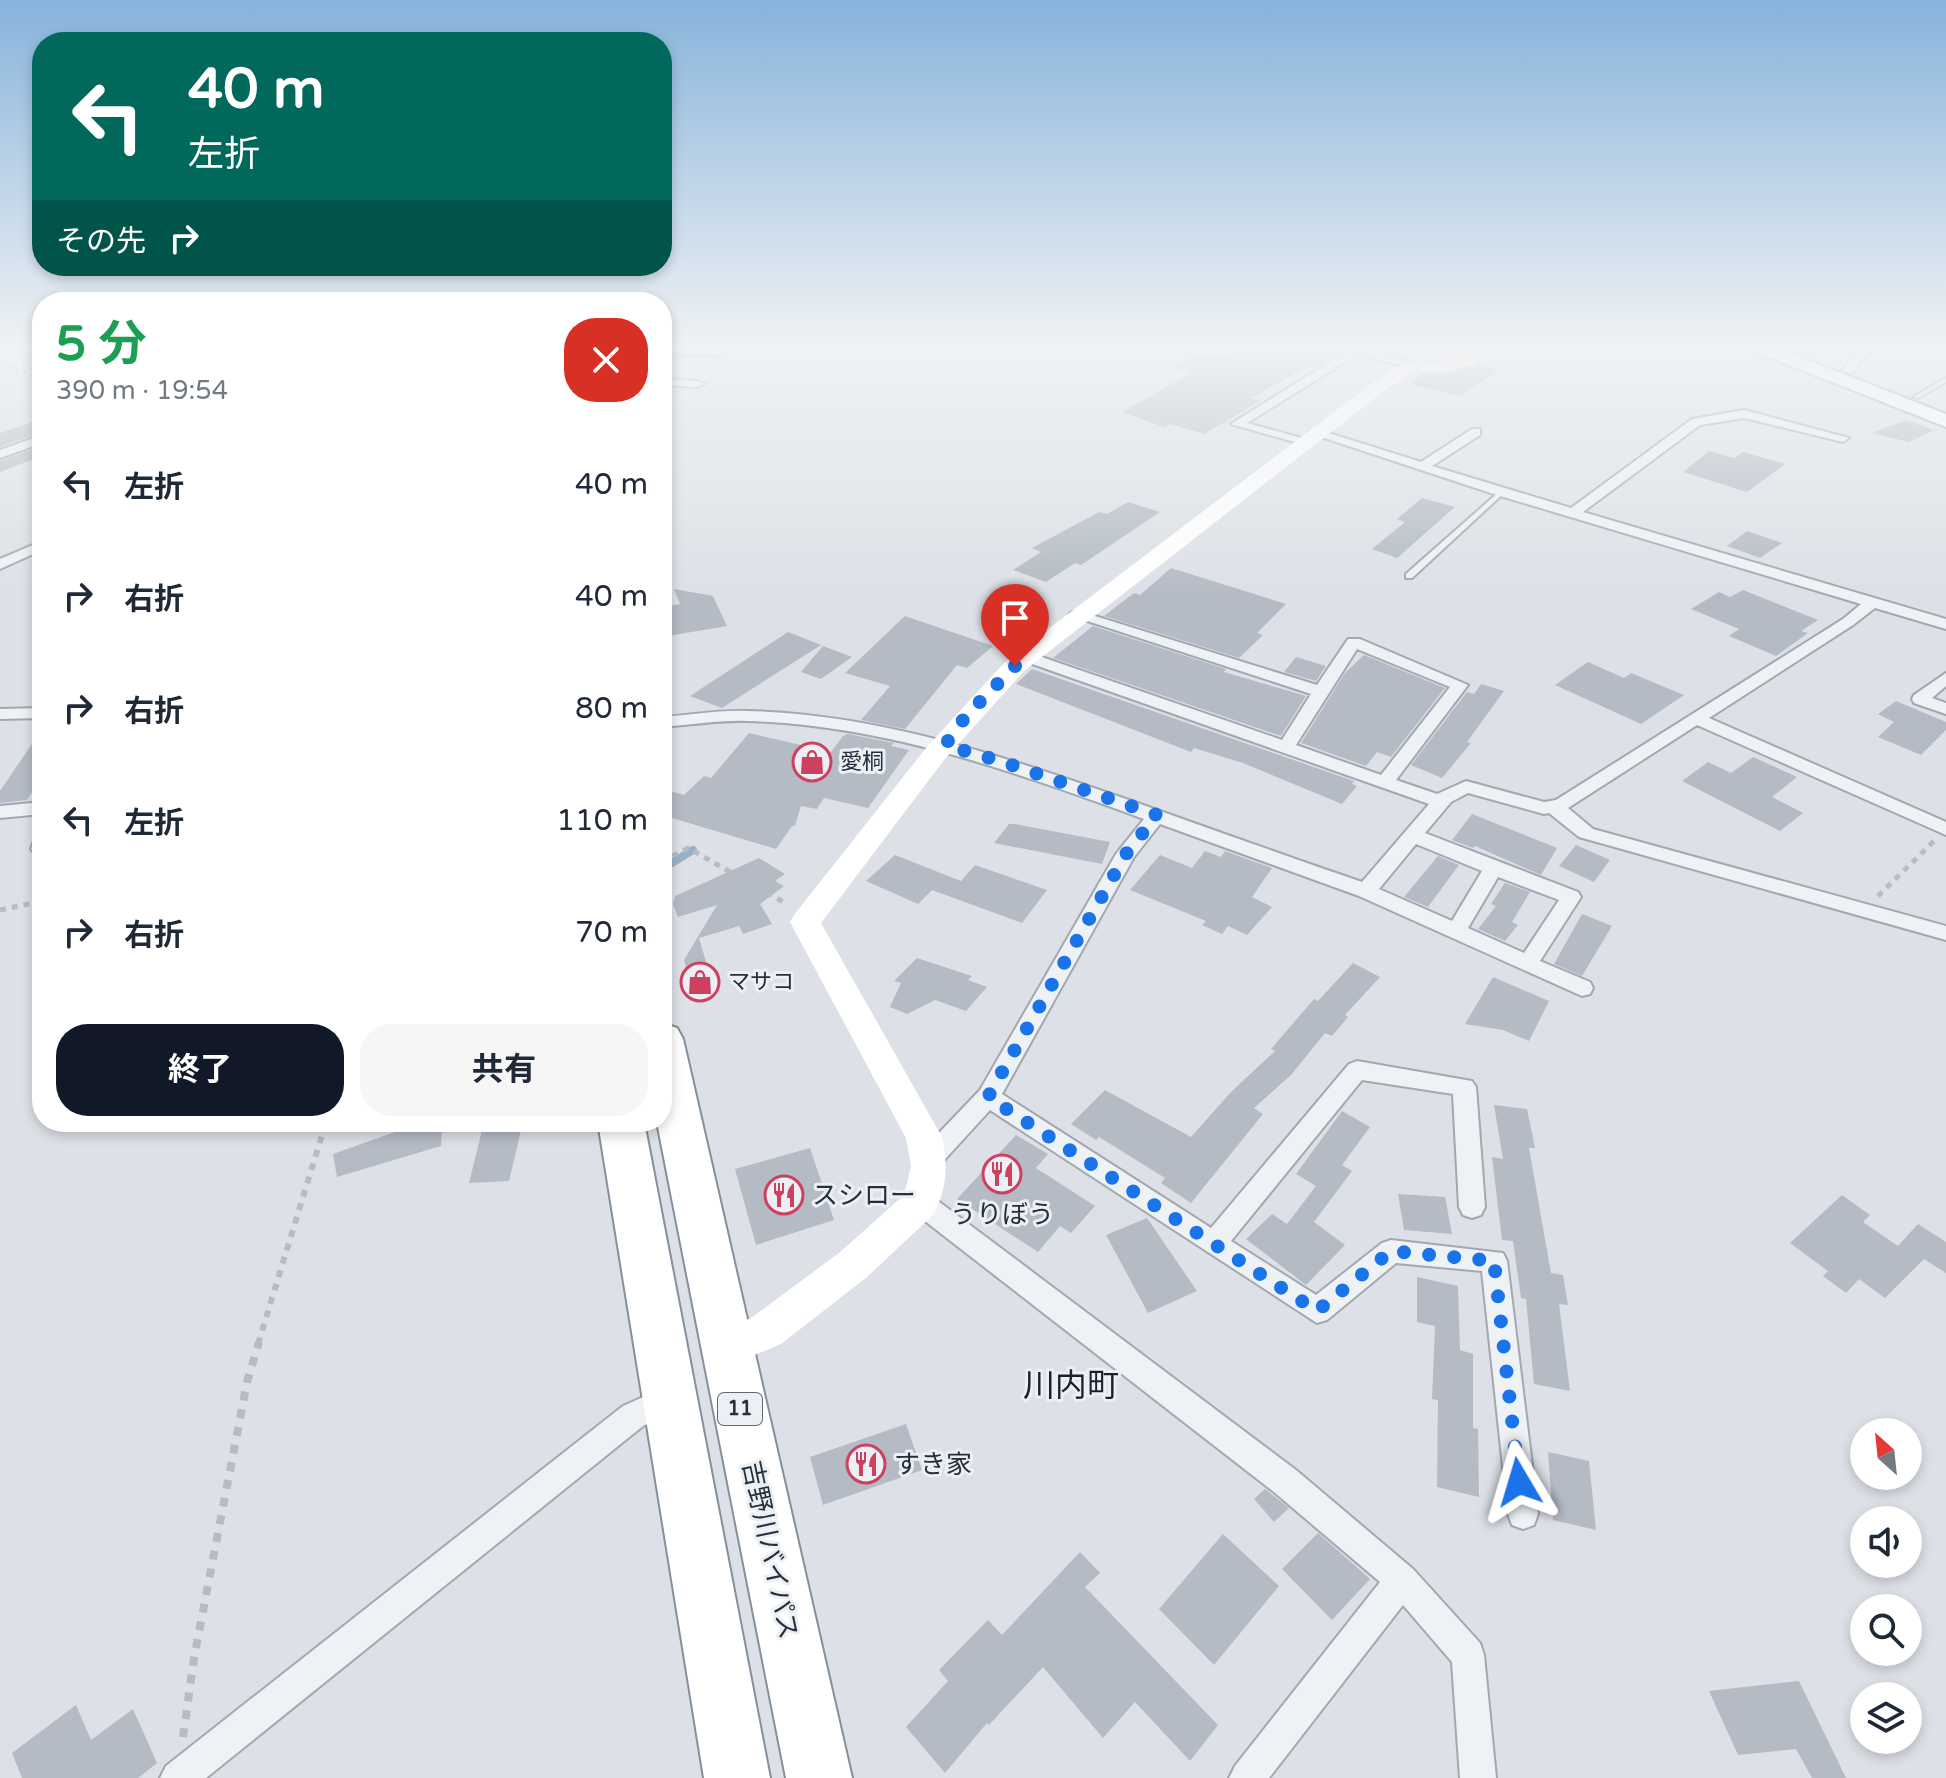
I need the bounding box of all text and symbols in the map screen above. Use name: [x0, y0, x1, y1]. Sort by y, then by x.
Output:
text: 40 m: [188, 56, 324, 123]
icon: left: [56, 64, 160, 168]
text: 左折: [188, 133, 260, 176]
icon: right: [162, 216, 206, 260]
text: その先: [56, 223, 146, 260]
text: 5 分: [56, 316, 147, 374]
button: close: [564, 318, 648, 402]
text: 390 m · 19:54: [56, 375, 228, 406]
icon: left: [56, 462, 100, 506]
text: 40 m: [575, 466, 648, 503]
text: 左折: [124, 469, 184, 506]
icon: right: [56, 574, 100, 618]
text: 40 m: [575, 578, 648, 615]
text: 右折: [124, 581, 184, 618]
pin: [981, 584, 1049, 666]
icon: arrive: [993, 596, 1037, 640]
icon: right: [56, 686, 100, 730]
text: 80 m: [575, 690, 648, 727]
text: 右折: [124, 693, 184, 730]
shop icon: 愛桐: [791, 741, 833, 783]
place label: 愛桐: [840, 749, 884, 775]
icon: left: [56, 798, 100, 842]
text: 110 m: [556, 802, 648, 839]
text: 左折: [124, 805, 184, 842]
icon: right: [56, 910, 100, 954]
text: 70 m: [575, 914, 648, 951]
text: 右折: [124, 917, 184, 954]
shop icon: マサコ: [679, 961, 721, 1003]
place label: マサコ: [728, 969, 794, 995]
button: 終了: [56, 1024, 344, 1116]
button: 共有: [360, 1024, 648, 1116]
restaurant icon: うりぼう: [981, 1153, 1023, 1195]
restaurant icon: スシロー: [763, 1174, 805, 1216]
place label: スシロー: [812, 1180, 916, 1211]
place label: うりぼう: [950, 1199, 1054, 1230]
district label: 川内町: [1023, 1367, 1119, 1405]
road number: 11: [718, 1393, 762, 1425]
north arrow: [1850, 1418, 1922, 1490]
map controls: [1850, 1418, 1922, 1754]
position arrow: [1477, 1440, 1561, 1524]
restaurant icon: すき家: [845, 1443, 887, 1485]
place label: すき家: [894, 1449, 972, 1480]
street label: 吉野川バイパス: [736, 1458, 804, 1642]
button: sound: [1850, 1506, 1922, 1578]
button: search: [1850, 1594, 1922, 1666]
button: layers: [1850, 1682, 1922, 1754]

